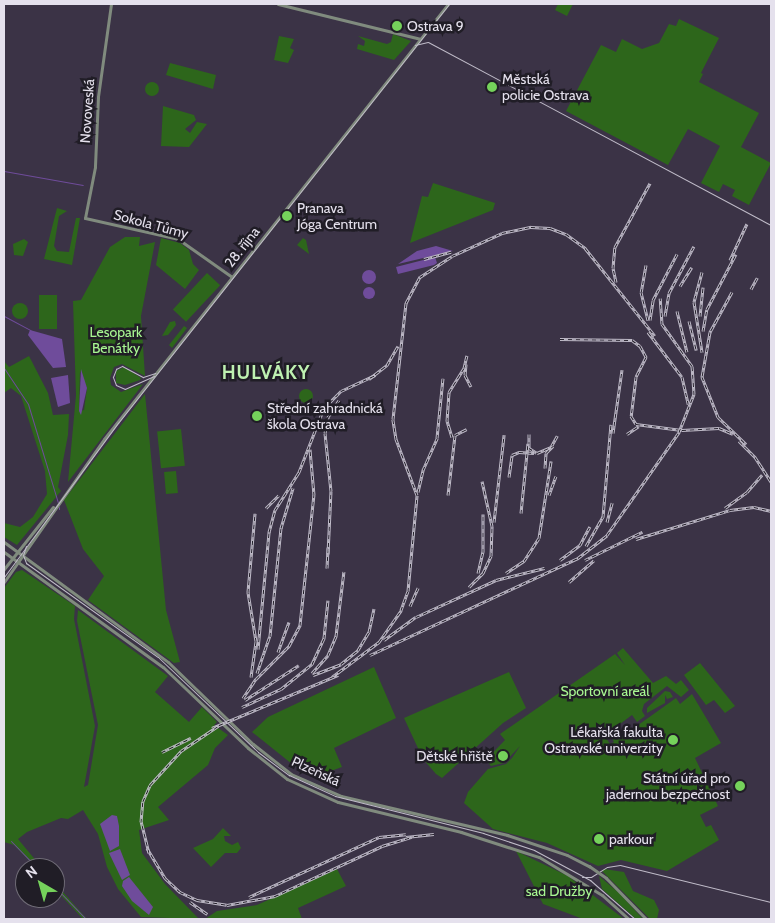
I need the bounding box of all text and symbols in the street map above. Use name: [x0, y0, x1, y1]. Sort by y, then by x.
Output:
place label: Ostrava 9: [407, 18, 464, 34]
marker: Ostrava 9: [391, 20, 403, 32]
place label: Městská policie Ostrava: [502, 71, 589, 104]
street label: Novoveská: [76, 78, 98, 144]
marker: Městská policie Ostrava: [486, 81, 498, 93]
place label: Pranava Jóga Centrum: [297, 200, 377, 232]
street label: Sokola Tůmy: [112, 206, 190, 242]
marker: Pranava Jóga Centrum: [281, 210, 293, 222]
street label: 28. října: [221, 223, 263, 271]
park label: Lesopark Benátky: [90, 324, 142, 357]
district label: HULVÁKY: [221, 362, 311, 384]
place label: Střední zahradnická škola Ostrava: [267, 400, 383, 432]
marker: Střední zahradnická škola Ostrava: [251, 410, 263, 422]
park label: Sportovní areál: [560, 683, 650, 699]
place label: Lékařská fakulta Ostravské univerzity: [544, 724, 663, 756]
marker: Lékařská fakulta Ostravské univerzity: [667, 734, 679, 746]
place label: Dětské hřiště: [416, 748, 493, 764]
marker: Dětské hřiště: [497, 750, 509, 762]
street label: Plzeňská: [289, 753, 343, 789]
place label: Státní úřad pro jadernou bezpečnost: [606, 770, 730, 802]
marker: Státní úřad pro jadernou bezpečnost: [734, 780, 746, 792]
place label: parkour: [609, 831, 653, 847]
marker: parkour: [593, 833, 605, 845]
north arrow: [15, 858, 65, 908]
text: N: [22, 862, 41, 882]
park label: sad Družby: [526, 883, 592, 899]

